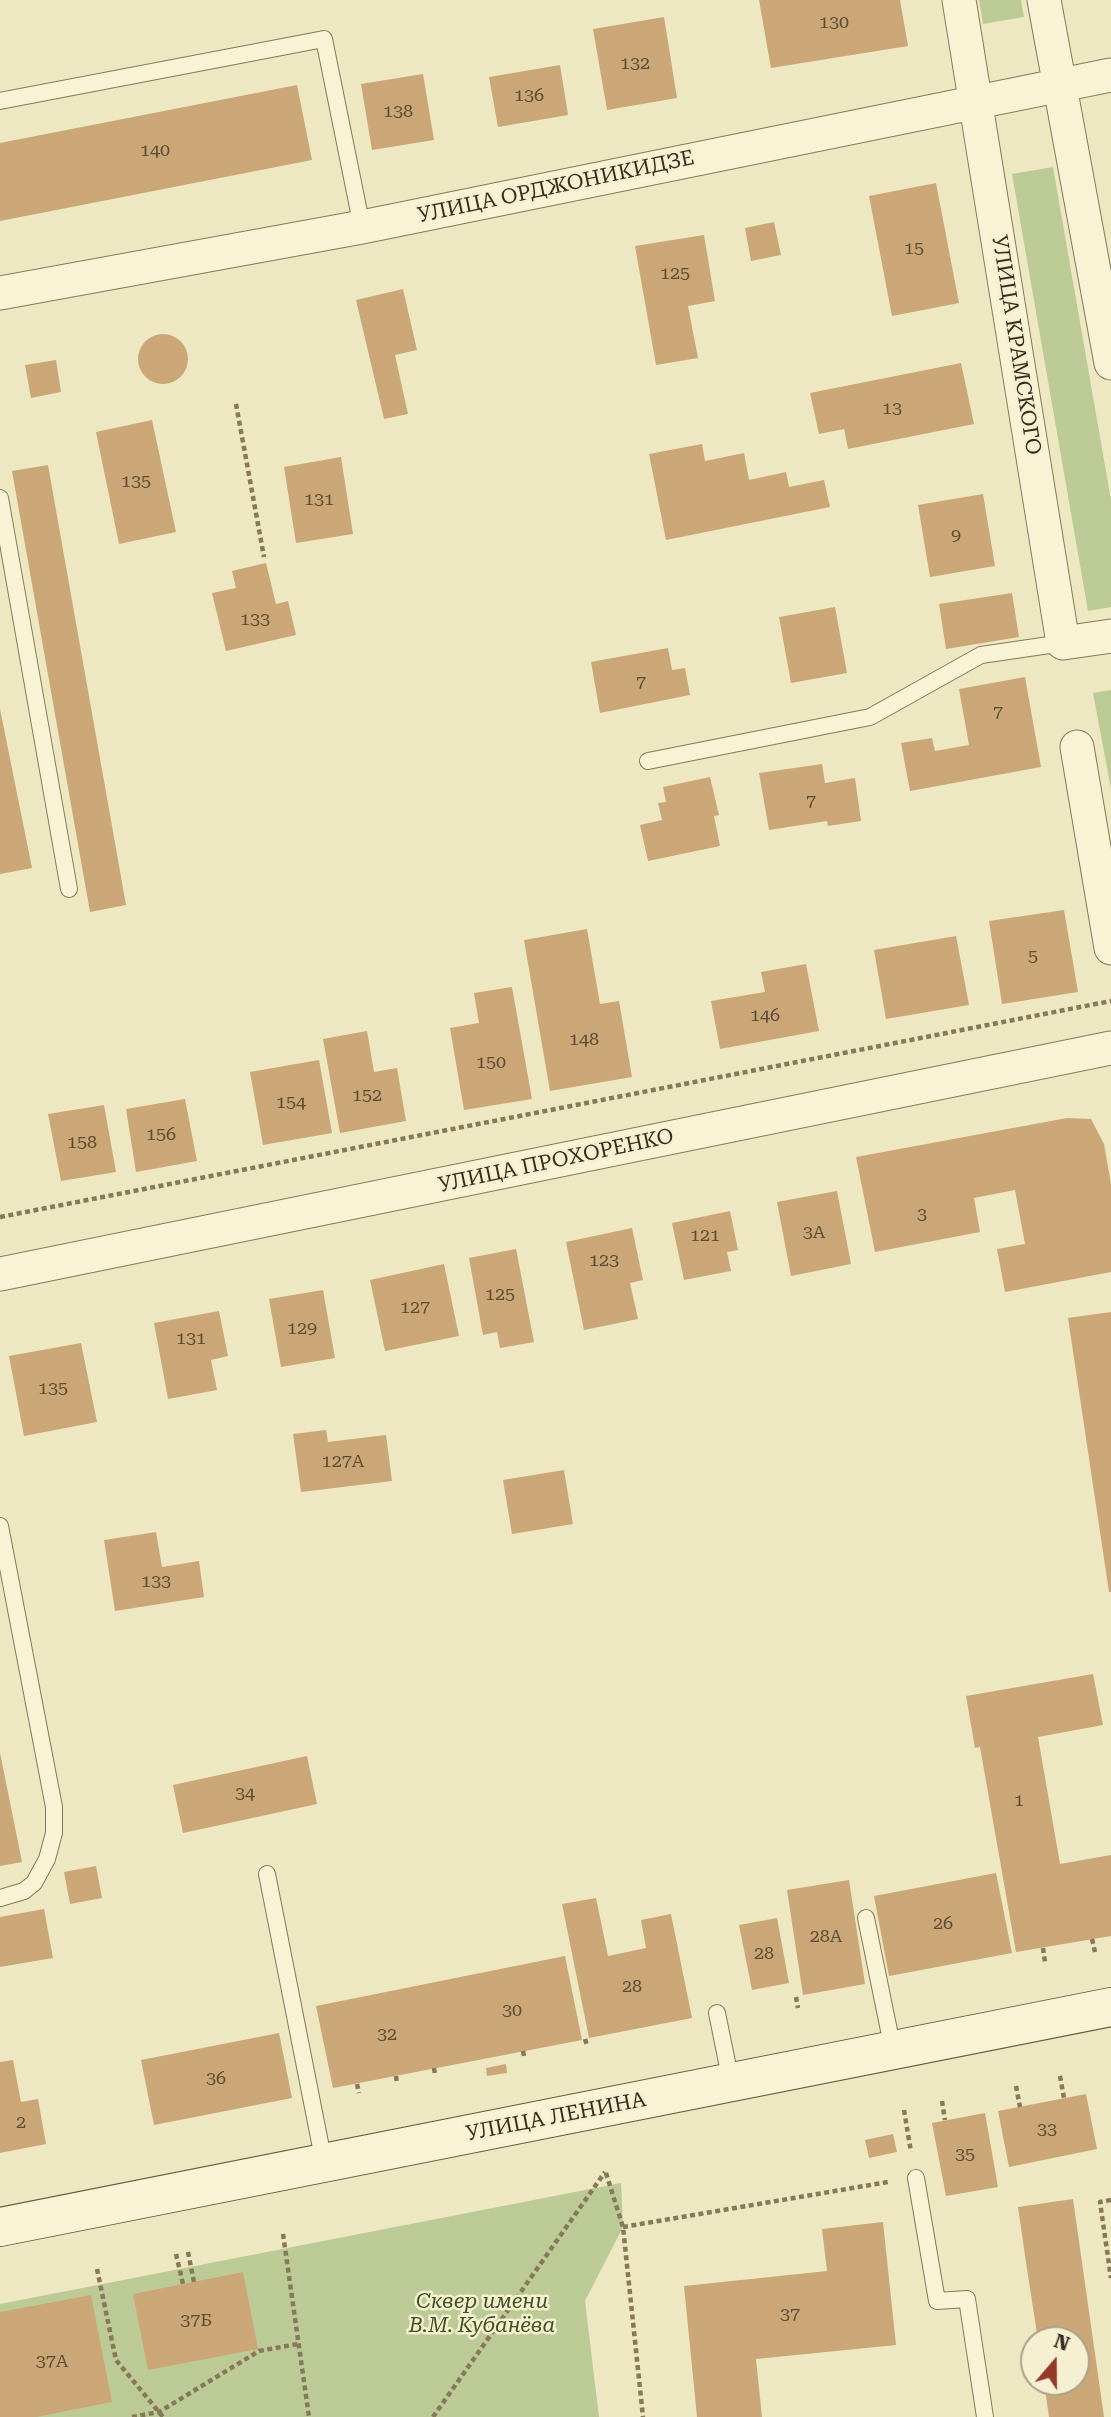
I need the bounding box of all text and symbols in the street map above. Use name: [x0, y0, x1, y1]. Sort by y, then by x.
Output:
house number: 130: [819, 12, 849, 34]
house number: 132: [620, 53, 650, 75]
house number: 136: [514, 85, 544, 107]
house number: 138: [383, 101, 413, 123]
house number: 140: [140, 140, 170, 162]
street label: УЛИЦА ОРДЖОНИКИДЗЕ: [415, 145, 697, 229]
street label: УЛИЦА КРАМСКОГО: [986, 233, 1046, 457]
house number: 15: [904, 238, 924, 260]
house number: 125: [660, 263, 690, 285]
house number: 13: [882, 398, 902, 420]
house number: 135: [121, 471, 151, 493]
house number: 131: [304, 489, 334, 511]
house number: 9: [951, 525, 961, 547]
house number: 133: [240, 609, 270, 631]
house number: 7: [636, 672, 646, 694]
house number: 7: [993, 702, 1003, 724]
house number: 7: [806, 791, 816, 813]
house number: 5: [1028, 946, 1038, 968]
house number: 146: [750, 1005, 780, 1027]
house number: 148: [569, 1029, 599, 1051]
house number: 150: [476, 1052, 506, 1074]
house number: 152: [352, 1085, 382, 1107]
house number: 154: [276, 1092, 306, 1114]
house number: 156: [146, 1124, 176, 1146]
street label: УЛИЦА ПРОХОРЕНКО: [436, 1124, 676, 1198]
house number: 158: [67, 1132, 97, 1154]
house number: 3: [917, 1204, 927, 1226]
house number: 3А: [803, 1222, 825, 1244]
house number: 121: [690, 1225, 720, 1247]
house number: 123: [589, 1250, 619, 1272]
house number: 125: [485, 1284, 515, 1306]
house number: 127: [400, 1297, 430, 1319]
house number: 129: [287, 1318, 317, 1340]
house number: 131: [176, 1328, 206, 1350]
house number: 135: [38, 1378, 68, 1400]
house number: 127А: [322, 1451, 364, 1473]
house number: 133: [141, 1571, 171, 1593]
house number: 34: [235, 1783, 255, 1805]
house number: 1: [1014, 1790, 1024, 1812]
house number: 26: [933, 1913, 953, 1935]
house number: 28А: [810, 1926, 842, 1948]
house number: 28: [754, 1943, 774, 1965]
house number: 28: [622, 1976, 642, 1998]
house number: 30: [502, 2000, 522, 2022]
house number: 32: [377, 2024, 397, 2046]
house number: 36: [206, 2068, 226, 2090]
street label: УЛИЦА ЛЕНИНА: [464, 2087, 648, 2147]
house number: 2: [16, 2112, 26, 2134]
house number: 33: [1037, 2119, 1057, 2141]
house number: 35: [955, 2144, 975, 2166]
park label: Сквер имени В.М. Кубанёва: [409, 2289, 555, 2339]
house number: 37: [780, 2304, 800, 2326]
house number: 37Б: [180, 2310, 212, 2332]
north arrow: [1020, 2326, 1090, 2396]
text: N: [1051, 2329, 1072, 2356]
house number: 37А: [36, 2351, 68, 2373]

